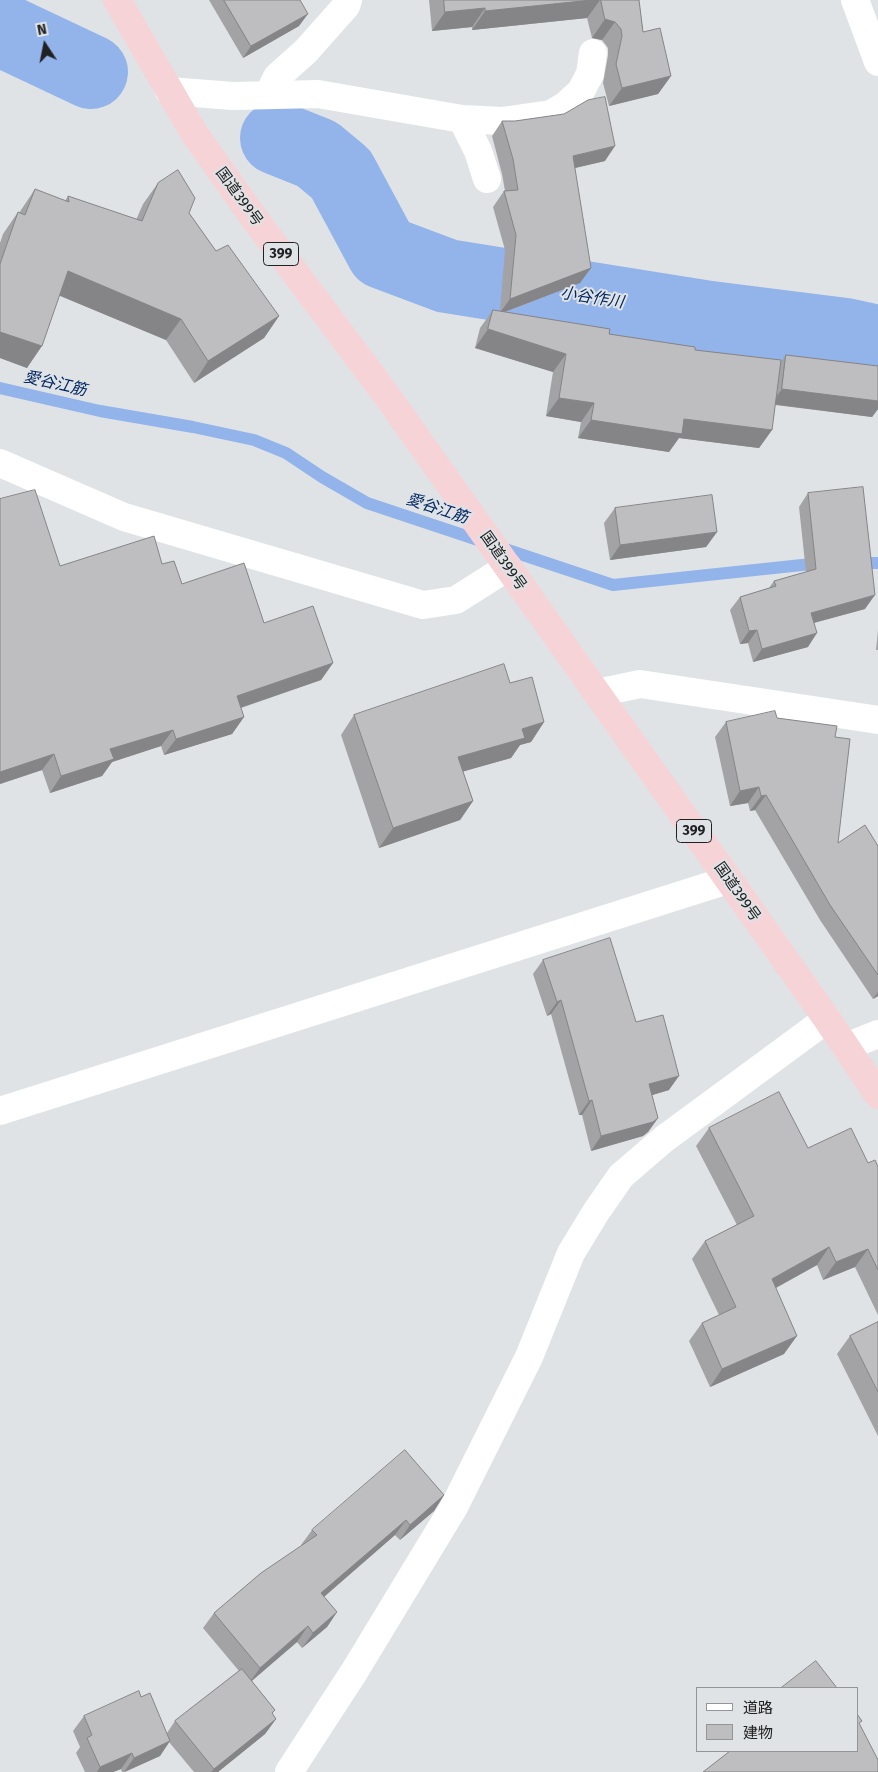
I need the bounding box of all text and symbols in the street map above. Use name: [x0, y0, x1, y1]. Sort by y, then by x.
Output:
north arrow: [20, 20, 70, 70]
text: N: [36, 21, 48, 39]
street label: 国道399号: [212, 164, 266, 230]
road number: 399: [264, 242, 298, 266]
water label: 小谷作川: [559, 284, 625, 312]
water label: 愛谷江筋: [22, 367, 88, 401]
water label: 愛谷江筋: [404, 490, 470, 528]
street label: 国道399号: [476, 528, 530, 594]
road number: 399: [676, 819, 712, 842]
street label: 国道399号: [710, 859, 764, 925]
legend: [696, 1687, 858, 1752]
text: 道路: [743, 1699, 773, 1717]
text: 建物: [743, 1724, 773, 1742]

